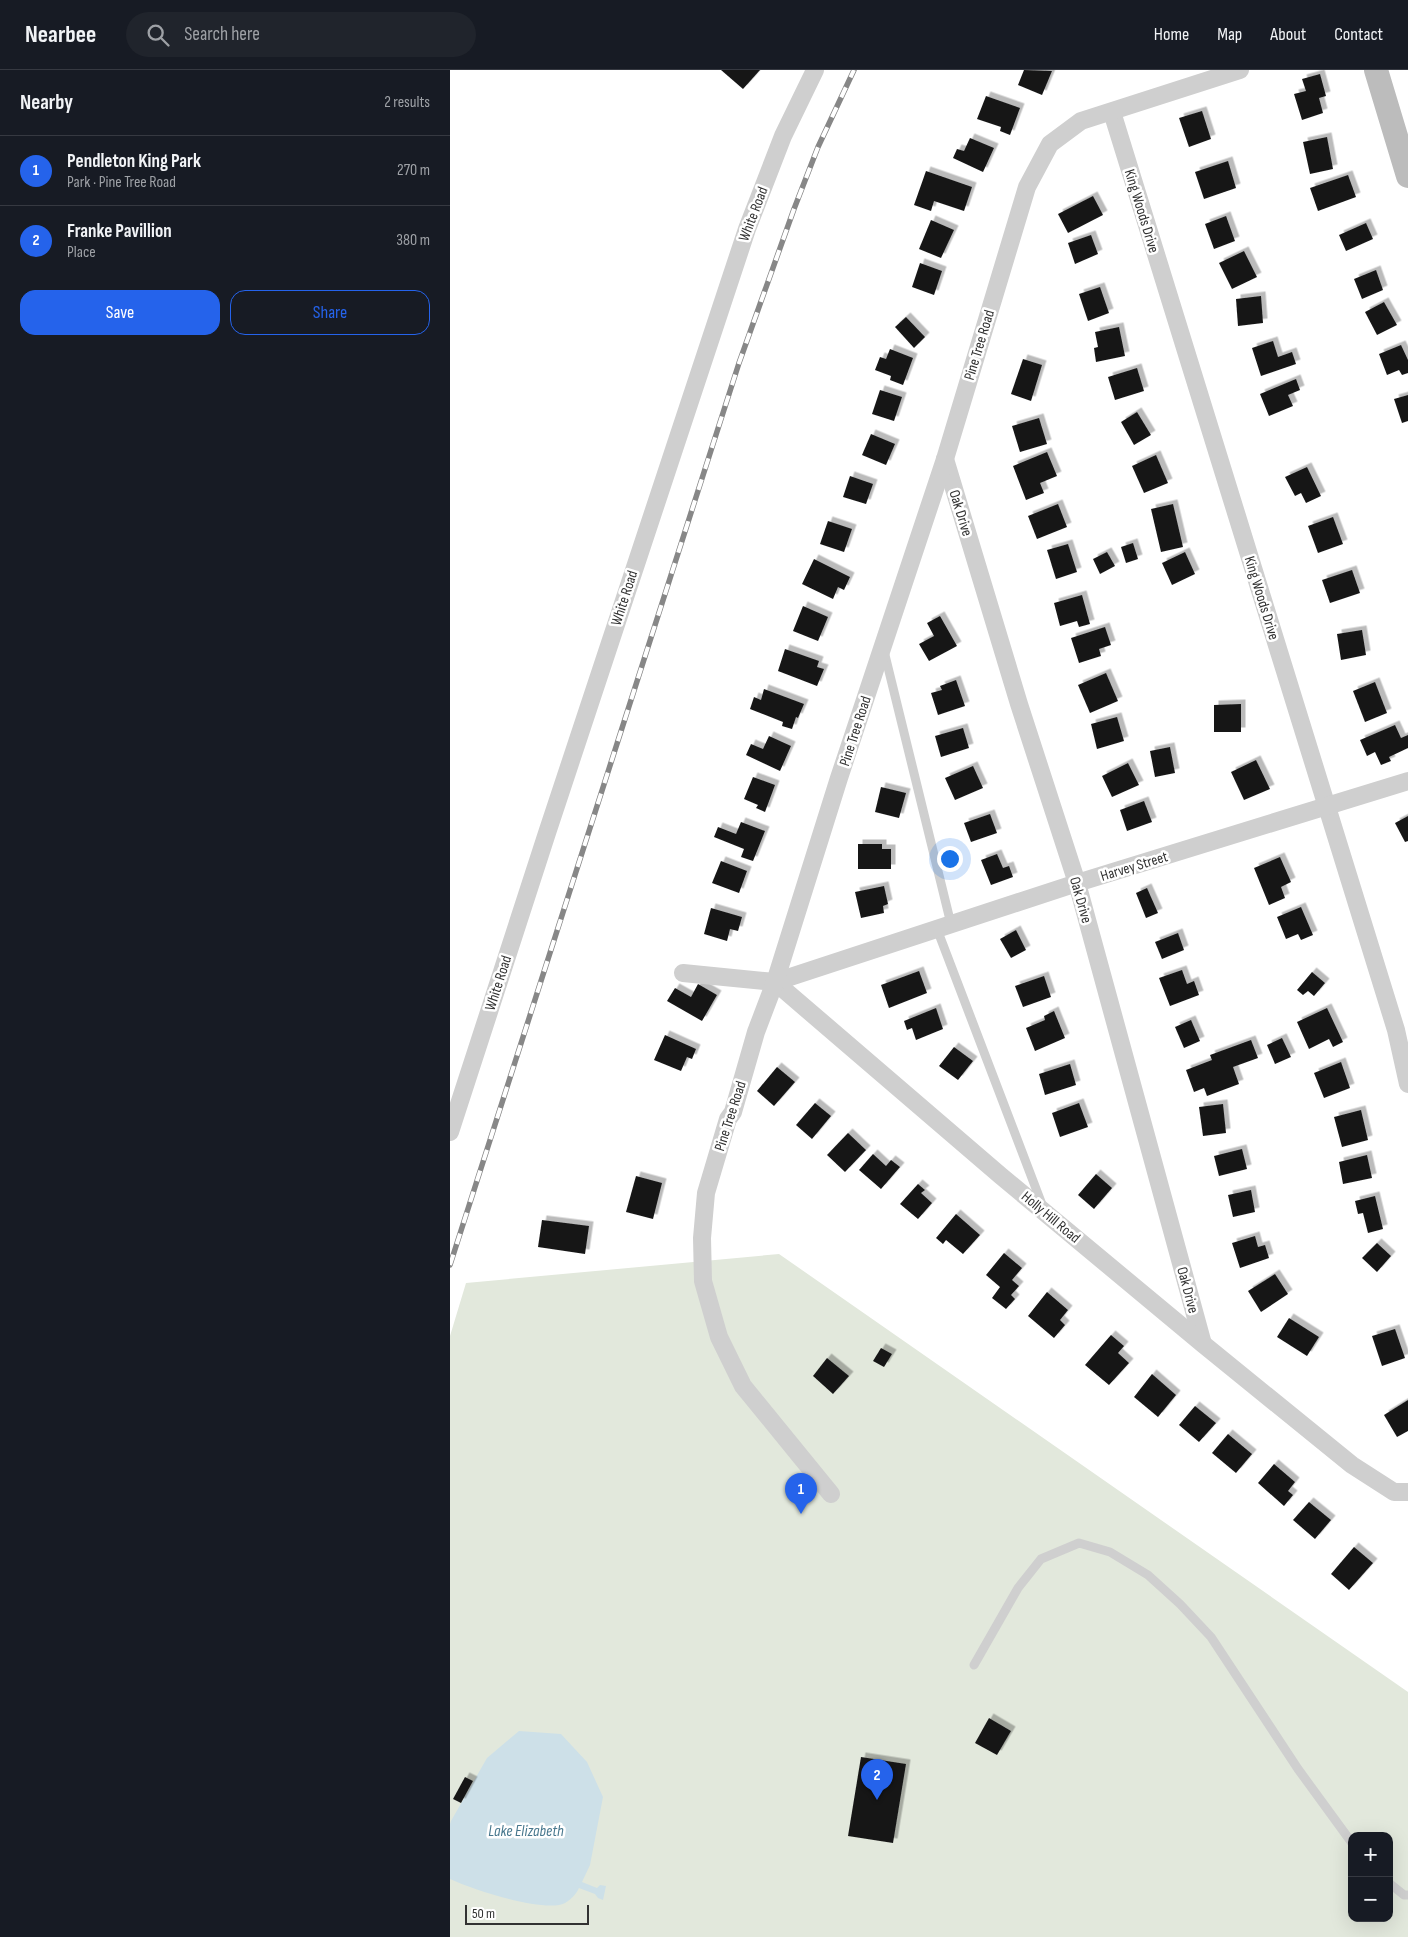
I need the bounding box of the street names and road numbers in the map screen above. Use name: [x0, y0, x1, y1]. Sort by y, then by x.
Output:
street label: King Woods Drive: [1120, 167, 1163, 255]
street label: White Road: [734, 184, 773, 244]
street label: Pine Tree Road: [960, 308, 999, 383]
street label: Oak Drive: [945, 488, 977, 539]
street label: King Woods Drive: [1240, 554, 1283, 642]
street label: White Road: [607, 568, 642, 628]
street label: Pine Tree Road: [835, 694, 876, 769]
street label: Harvey Street: [1098, 847, 1170, 886]
street label: Oak Drive: [1065, 875, 1096, 926]
street label: White Road: [481, 953, 516, 1013]
street label: Pine Tree Road: [710, 1079, 751, 1154]
street label: Holly Hill Road: [1017, 1187, 1084, 1247]
street label: Oak Drive: [1172, 1265, 1203, 1315]

